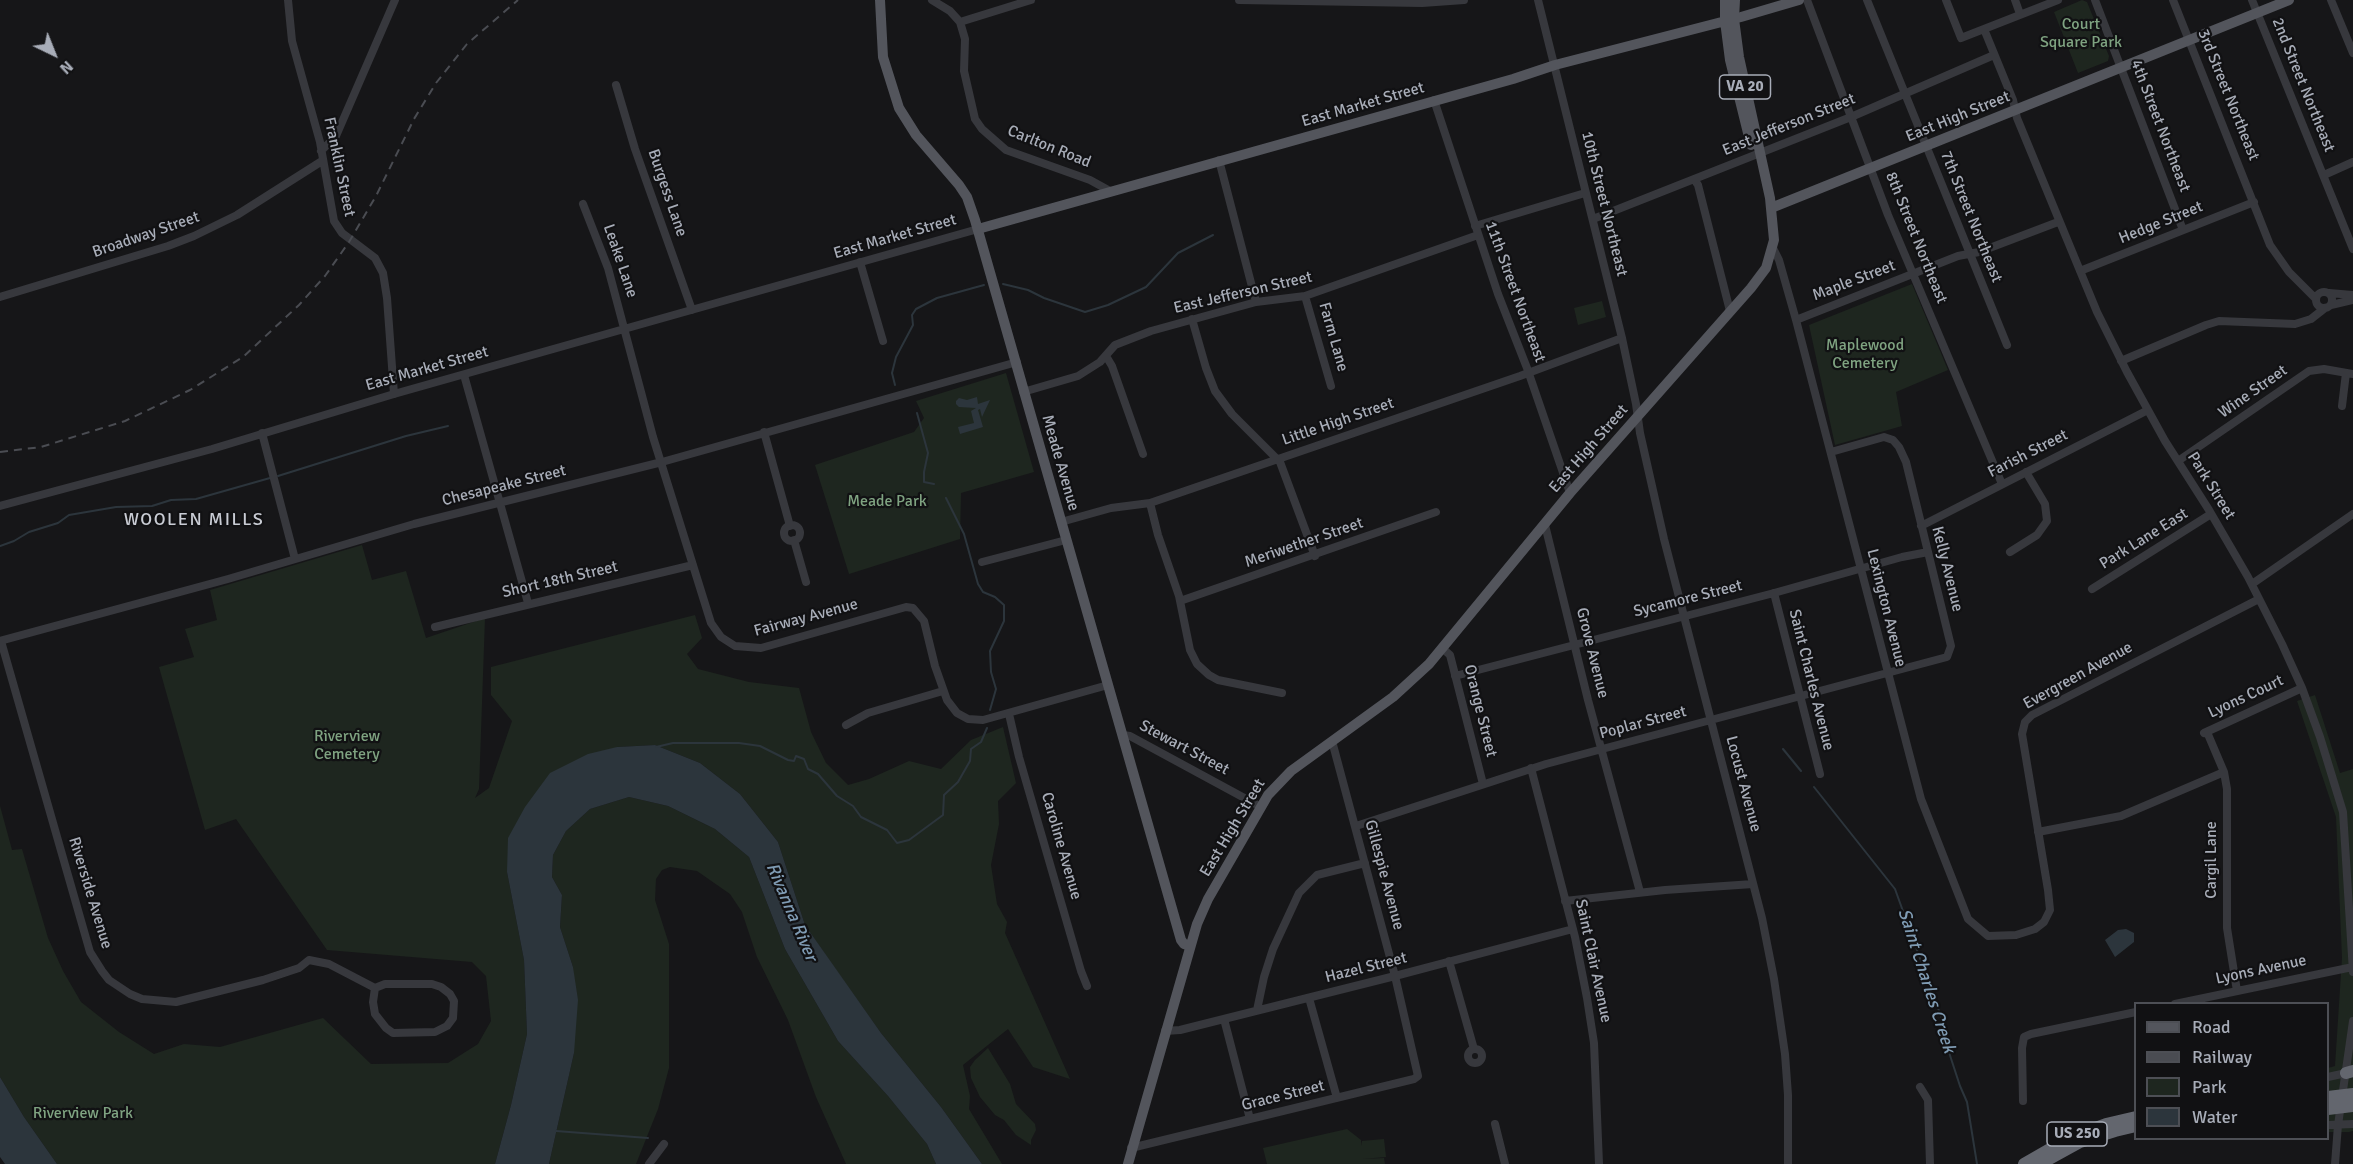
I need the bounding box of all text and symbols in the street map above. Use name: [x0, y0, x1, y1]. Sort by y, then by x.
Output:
park label: Court Square Park: [2040, 15, 2122, 53]
street label: 2nd Street Northeast: [2267, 15, 2339, 155]
north arrow: [24, 24, 84, 84]
street label: 3rd Street Northeast: [2193, 26, 2263, 164]
text: N: [55, 56, 77, 78]
street label: 4th Street Northeast: [2126, 57, 2194, 195]
road number: VA 20: [1720, 75, 1770, 99]
street label: East Market Street: [1299, 78, 1427, 132]
street label: East High Street: [1903, 87, 2013, 147]
street label: East Jefferson Street: [1720, 90, 1858, 160]
street label: Franklin Street: [319, 115, 359, 219]
street label: Carlton Road: [1004, 122, 1094, 172]
street label: 10th Street Northeast: [1577, 130, 1631, 278]
street label: Burgess Lane: [643, 147, 691, 239]
street label: 7th Street Northeast: [1936, 148, 2006, 286]
street label: 8th Street Northeast: [1881, 169, 1951, 307]
street label: Hedge Street: [2116, 197, 2206, 249]
street label: Broadway Street: [90, 208, 202, 262]
street label: East Market Street: [831, 210, 959, 264]
street label: 11th Street Northeast: [1481, 219, 1549, 365]
street label: Leake Lane: [598, 222, 642, 300]
street label: Maple Street: [1810, 256, 1898, 306]
street label: East Jefferson Street: [1172, 268, 1314, 318]
street label: Farm Lane: [1314, 300, 1352, 374]
park label: Maplewood Cemetery: [1826, 336, 1904, 374]
street label: East Market Street: [363, 342, 491, 396]
street label: Wine Street: [2215, 361, 2291, 423]
street label: Little High Street: [1280, 394, 1396, 450]
street label: East High Street: [1545, 401, 1633, 497]
street label: Meade Avenue: [1037, 413, 1083, 513]
street label: Farish Street: [1985, 426, 2071, 482]
street label: Park Street: [2183, 449, 2239, 523]
street label: Chesapeake Street: [440, 461, 568, 511]
park label: Meade Park: [847, 492, 927, 512]
street label: Park Lane East: [2096, 504, 2192, 574]
district label: WOOLEN MILLS: [124, 509, 264, 531]
street label: Meriwether Street: [1242, 514, 1366, 572]
street label: Kelly Avenue: [1927, 524, 1967, 614]
street label: Lexington Avenue: [1862, 547, 1910, 669]
street label: Short 18th Street: [500, 557, 620, 603]
street label: Sycamore Street: [1632, 576, 1744, 622]
street label: Fairway Avenue: [752, 595, 860, 641]
street label: Grove Avenue: [1571, 606, 1613, 700]
street label: Saint Charles Avenue: [1784, 607, 1838, 753]
street label: Evergreen Avenue: [2020, 638, 2136, 714]
street label: Orange Street: [1459, 663, 1501, 759]
street label: Lyons Court: [2205, 671, 2287, 723]
street label: Poplar Street: [1597, 702, 1689, 744]
street label: Stewart Street: [1136, 716, 1232, 780]
park label: Riverview Cemetery: [314, 727, 380, 765]
street label: Locust Avenue: [1721, 734, 1765, 834]
street label: East High Street: [1196, 776, 1270, 880]
street label: Caroline Avenue: [1036, 790, 1086, 902]
street label: Gillespie Avenue: [1360, 818, 1408, 932]
street label: Cargil Lane: [2202, 821, 2222, 899]
street label: Riverside Avenue: [64, 835, 116, 951]
water label: Rivanna River: [761, 860, 821, 964]
street label: Saint Clair Avenue: [1571, 898, 1615, 1024]
water label: Saint Charles Creek: [1892, 906, 1960, 1056]
street label: Hazel Street: [1323, 949, 1409, 987]
street label: Lyons Avenue: [2214, 951, 2308, 989]
legend: [2134, 1002, 2329, 1140]
text: Road: [2192, 1016, 2231, 1038]
text: Railway: [2192, 1046, 2252, 1068]
street label: Grace Street: [1240, 1076, 1326, 1116]
text: Park: [2192, 1076, 2227, 1098]
park label: Riverview Park: [33, 1104, 133, 1124]
text: Water: [2192, 1106, 2237, 1128]
road number: US 250: [2047, 1122, 2107, 1146]

